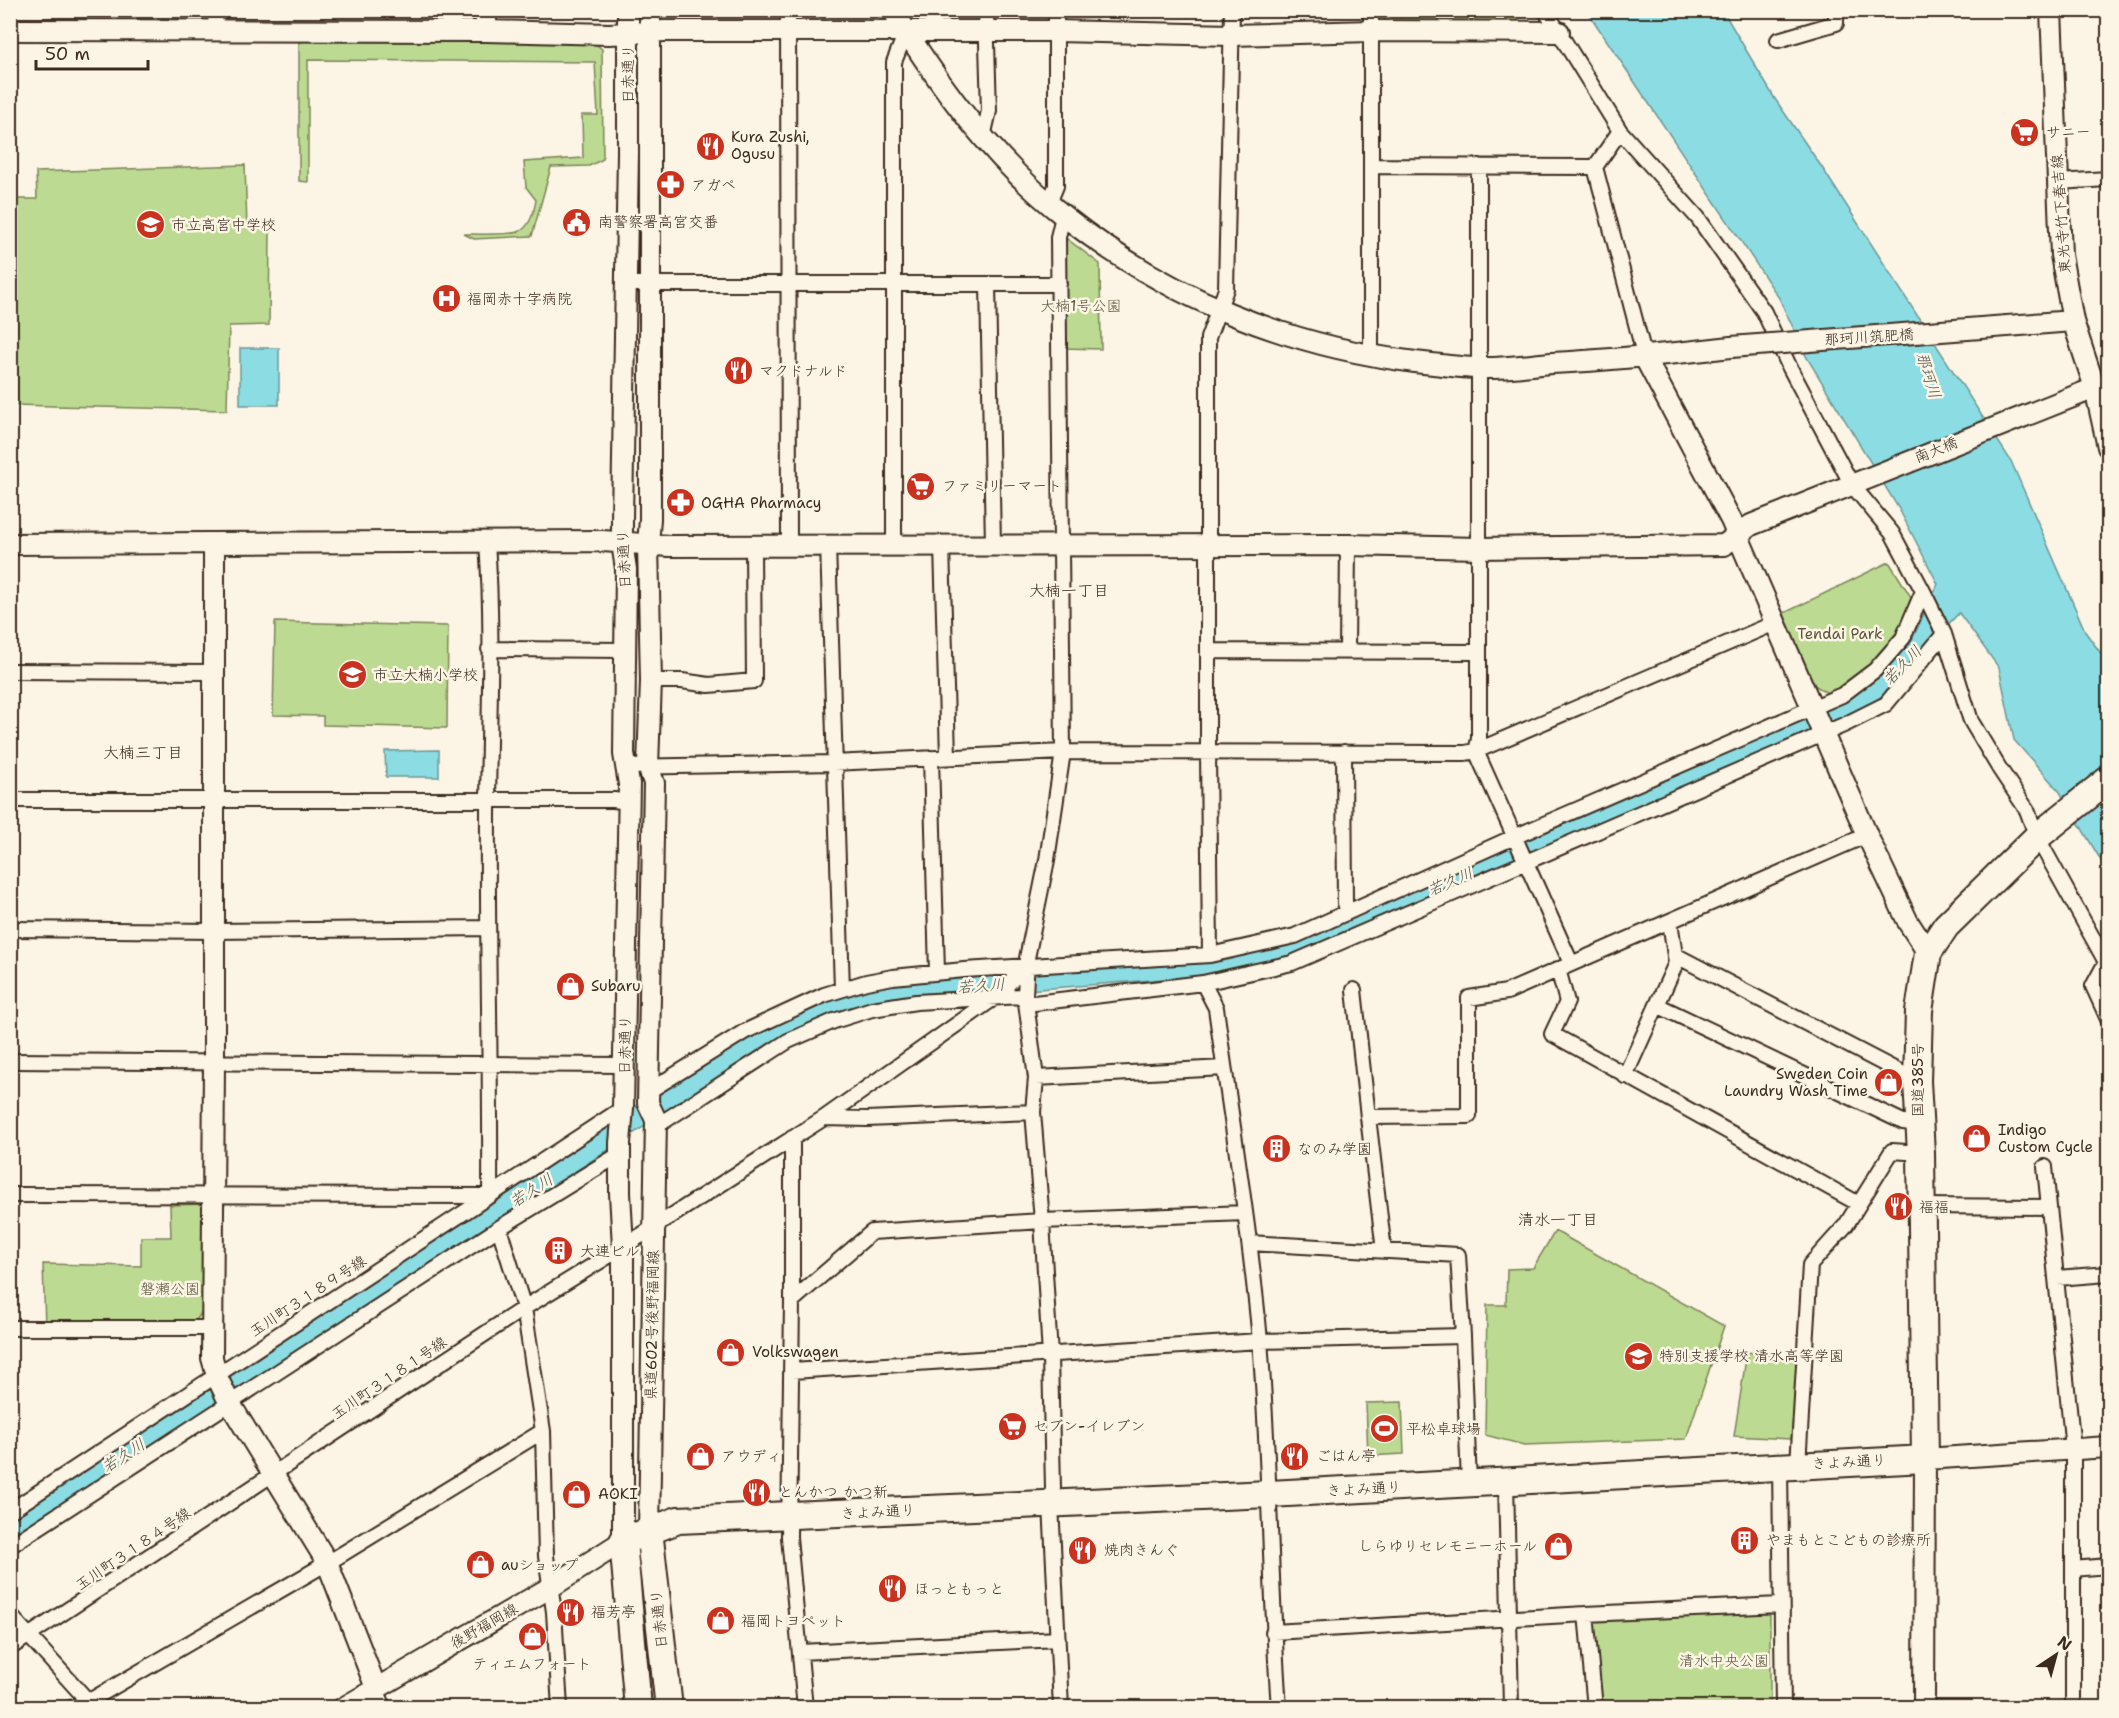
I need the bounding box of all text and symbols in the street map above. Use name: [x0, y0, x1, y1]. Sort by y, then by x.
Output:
scale bar: [36, 33, 148, 71]
text: 50 m: [45, 42, 90, 66]
street label: 日赤通り: [618, 44, 638, 104]
supermarket icon: サニー: [2009, 116, 2041, 148]
place label: サニー: [2046, 122, 2091, 142]
place label: Kura Zushi, Ogusu: [731, 127, 810, 164]
restaurant icon: Kura Zushi, Ogusu: [694, 130, 726, 162]
street label: 東光寺竹下春吉線: [2047, 153, 2075, 275]
pharmacy icon: アガペ: [654, 169, 686, 201]
place label: アガペ: [691, 175, 736, 195]
public building icon: 南警察署高宮交番: [561, 206, 593, 238]
school or university icon: 市立高宮中学校: [134, 209, 166, 241]
place label: 南警察署高宮交番: [598, 212, 718, 232]
place label: 市立高宮中学校: [171, 215, 276, 235]
hospital icon: 福岡赤十字病院: [430, 283, 462, 315]
place label: 福岡赤十字病院: [467, 289, 572, 309]
park label: 大楠1号公園: [1040, 296, 1122, 316]
street label: 那珂川筑肥橋: [1823, 324, 1915, 350]
water label: 那珂川: [1911, 349, 1946, 401]
restaurant icon: マクドナルド: [722, 355, 754, 387]
place label: マクドナルド: [759, 361, 848, 381]
street label: 南大橋: [1911, 432, 1961, 468]
supermarket icon: ファミリーマート: [905, 470, 937, 502]
place label: ファミリーマート: [942, 476, 1062, 496]
pharmacy icon: OGHA Pharmacy: [664, 487, 696, 519]
place label: OGHA Pharmacy: [701, 493, 821, 513]
street label: 日赤通り: [612, 529, 636, 589]
district label: 大楠一丁目: [1029, 580, 1109, 601]
park label: Tendai Park: [1797, 624, 1883, 644]
water label: 若久川: [1878, 641, 1927, 690]
school or university icon: 市立大楠小学校: [336, 659, 368, 691]
place label: 市立大楠小学校: [373, 665, 478, 685]
district label: 大楠三丁目: [103, 742, 183, 763]
water label: 若久川: [1424, 862, 1476, 901]
shop icon: Subaru: [554, 970, 586, 1002]
water label: 若久川: [956, 973, 1006, 998]
place label: Subaru: [591, 976, 641, 996]
street label: 日赤通り: [614, 1015, 636, 1075]
street label: 国道385号: [1908, 1043, 1928, 1117]
place label: Sweden Coin Laundry Wash Time: [1724, 1064, 1868, 1101]
shop icon: Sweden Coin Laundry Wash Time: [1873, 1067, 1905, 1099]
place label: Indigo Custom Cycle: [1998, 1120, 2093, 1157]
shop icon: Indigo Custom Cycle: [1961, 1123, 1993, 1155]
building icon: なのみ学園: [1260, 1133, 1292, 1165]
place label: なのみ学園: [1297, 1139, 1372, 1159]
water label: 若久川: [505, 1169, 557, 1212]
restaurant icon: 福福: [1882, 1191, 1914, 1223]
place label: 福福: [1919, 1197, 1949, 1217]
district label: 清水一丁目: [1518, 1209, 1598, 1230]
building icon: 大連ビル: [543, 1235, 575, 1267]
place label: 大連ビル: [580, 1241, 640, 1261]
street label: 県道602号後野福岡線: [641, 1250, 663, 1400]
street label: 玉川町３１８９号線: [246, 1251, 370, 1341]
park label: 磐瀬公園: [140, 1279, 200, 1299]
street label: 玉川町３１８１号線: [327, 1332, 451, 1424]
shop icon: Volkswagen: [715, 1336, 747, 1368]
school or university icon: 特別支援学校 清水高等学園: [1622, 1340, 1654, 1372]
place label: Volkswagen: [752, 1342, 839, 1362]
place label: 特別支援学校 清水高等学園: [1659, 1346, 1844, 1366]
supermarket icon: セブン-イレブン: [996, 1410, 1028, 1442]
sports icon: 平松卓球場: [1369, 1413, 1401, 1445]
place label: セブン-イレブン: [1033, 1416, 1145, 1436]
place label: 平松卓球場: [1406, 1419, 1481, 1439]
water label: 若久川: [97, 1434, 149, 1477]
shop icon: アウディ: [684, 1440, 716, 1472]
restaurant icon: ごはん亭: [1279, 1440, 1311, 1472]
place label: アウディ: [721, 1446, 782, 1466]
place label: ごはん亭: [1316, 1446, 1376, 1466]
street label: きよみ通り: [1811, 1450, 1887, 1474]
restaurant icon: とんかつ かつ新: [741, 1476, 773, 1508]
street label: きよみ通り: [1326, 1477, 1402, 1501]
shop icon: AOKI: [561, 1478, 593, 1510]
place label: とんかつ かつ新: [778, 1482, 888, 1502]
place label: AOKI: [598, 1484, 638, 1504]
street label: きよみ通り: [840, 1500, 916, 1524]
street label: 玉川町３１８４号線: [71, 1503, 195, 1595]
building icon: やまもとこどもの診療所: [1729, 1524, 1761, 1556]
shop icon: しらゆりセレモニーホール: [1542, 1530, 1574, 1562]
place label: やまもとこどもの診療所: [1766, 1530, 1931, 1550]
restaurant icon: 焼肉きんぐ: [1067, 1534, 1099, 1566]
place label: しらゆりセレモニーホール: [1358, 1536, 1537, 1556]
place label: 焼肉きんぐ: [1104, 1540, 1179, 1560]
shop icon: auショップ: [464, 1549, 496, 1581]
place label: auショップ: [501, 1555, 578, 1575]
restaurant icon: ほっともっと: [877, 1573, 909, 1605]
place label: ほっともっと: [914, 1579, 1004, 1599]
street label: 日赤通り: [646, 1588, 672, 1650]
restaurant icon: 福芳亭: [554, 1596, 586, 1628]
street label: 後野福岡線: [447, 1599, 521, 1653]
place label: 福芳亭: [591, 1602, 636, 1622]
shop icon: 福岡トヨペット: [704, 1605, 736, 1637]
place label: 福岡トヨペット: [741, 1611, 846, 1631]
shop icon: ティエムフォート: [516, 1621, 548, 1653]
north arrow: [2026, 1625, 2086, 1685]
text: N: [2053, 1631, 2076, 1655]
park label: 清水中央公園: [1679, 1651, 1769, 1671]
place label: ティエムフォート: [472, 1654, 592, 1674]

